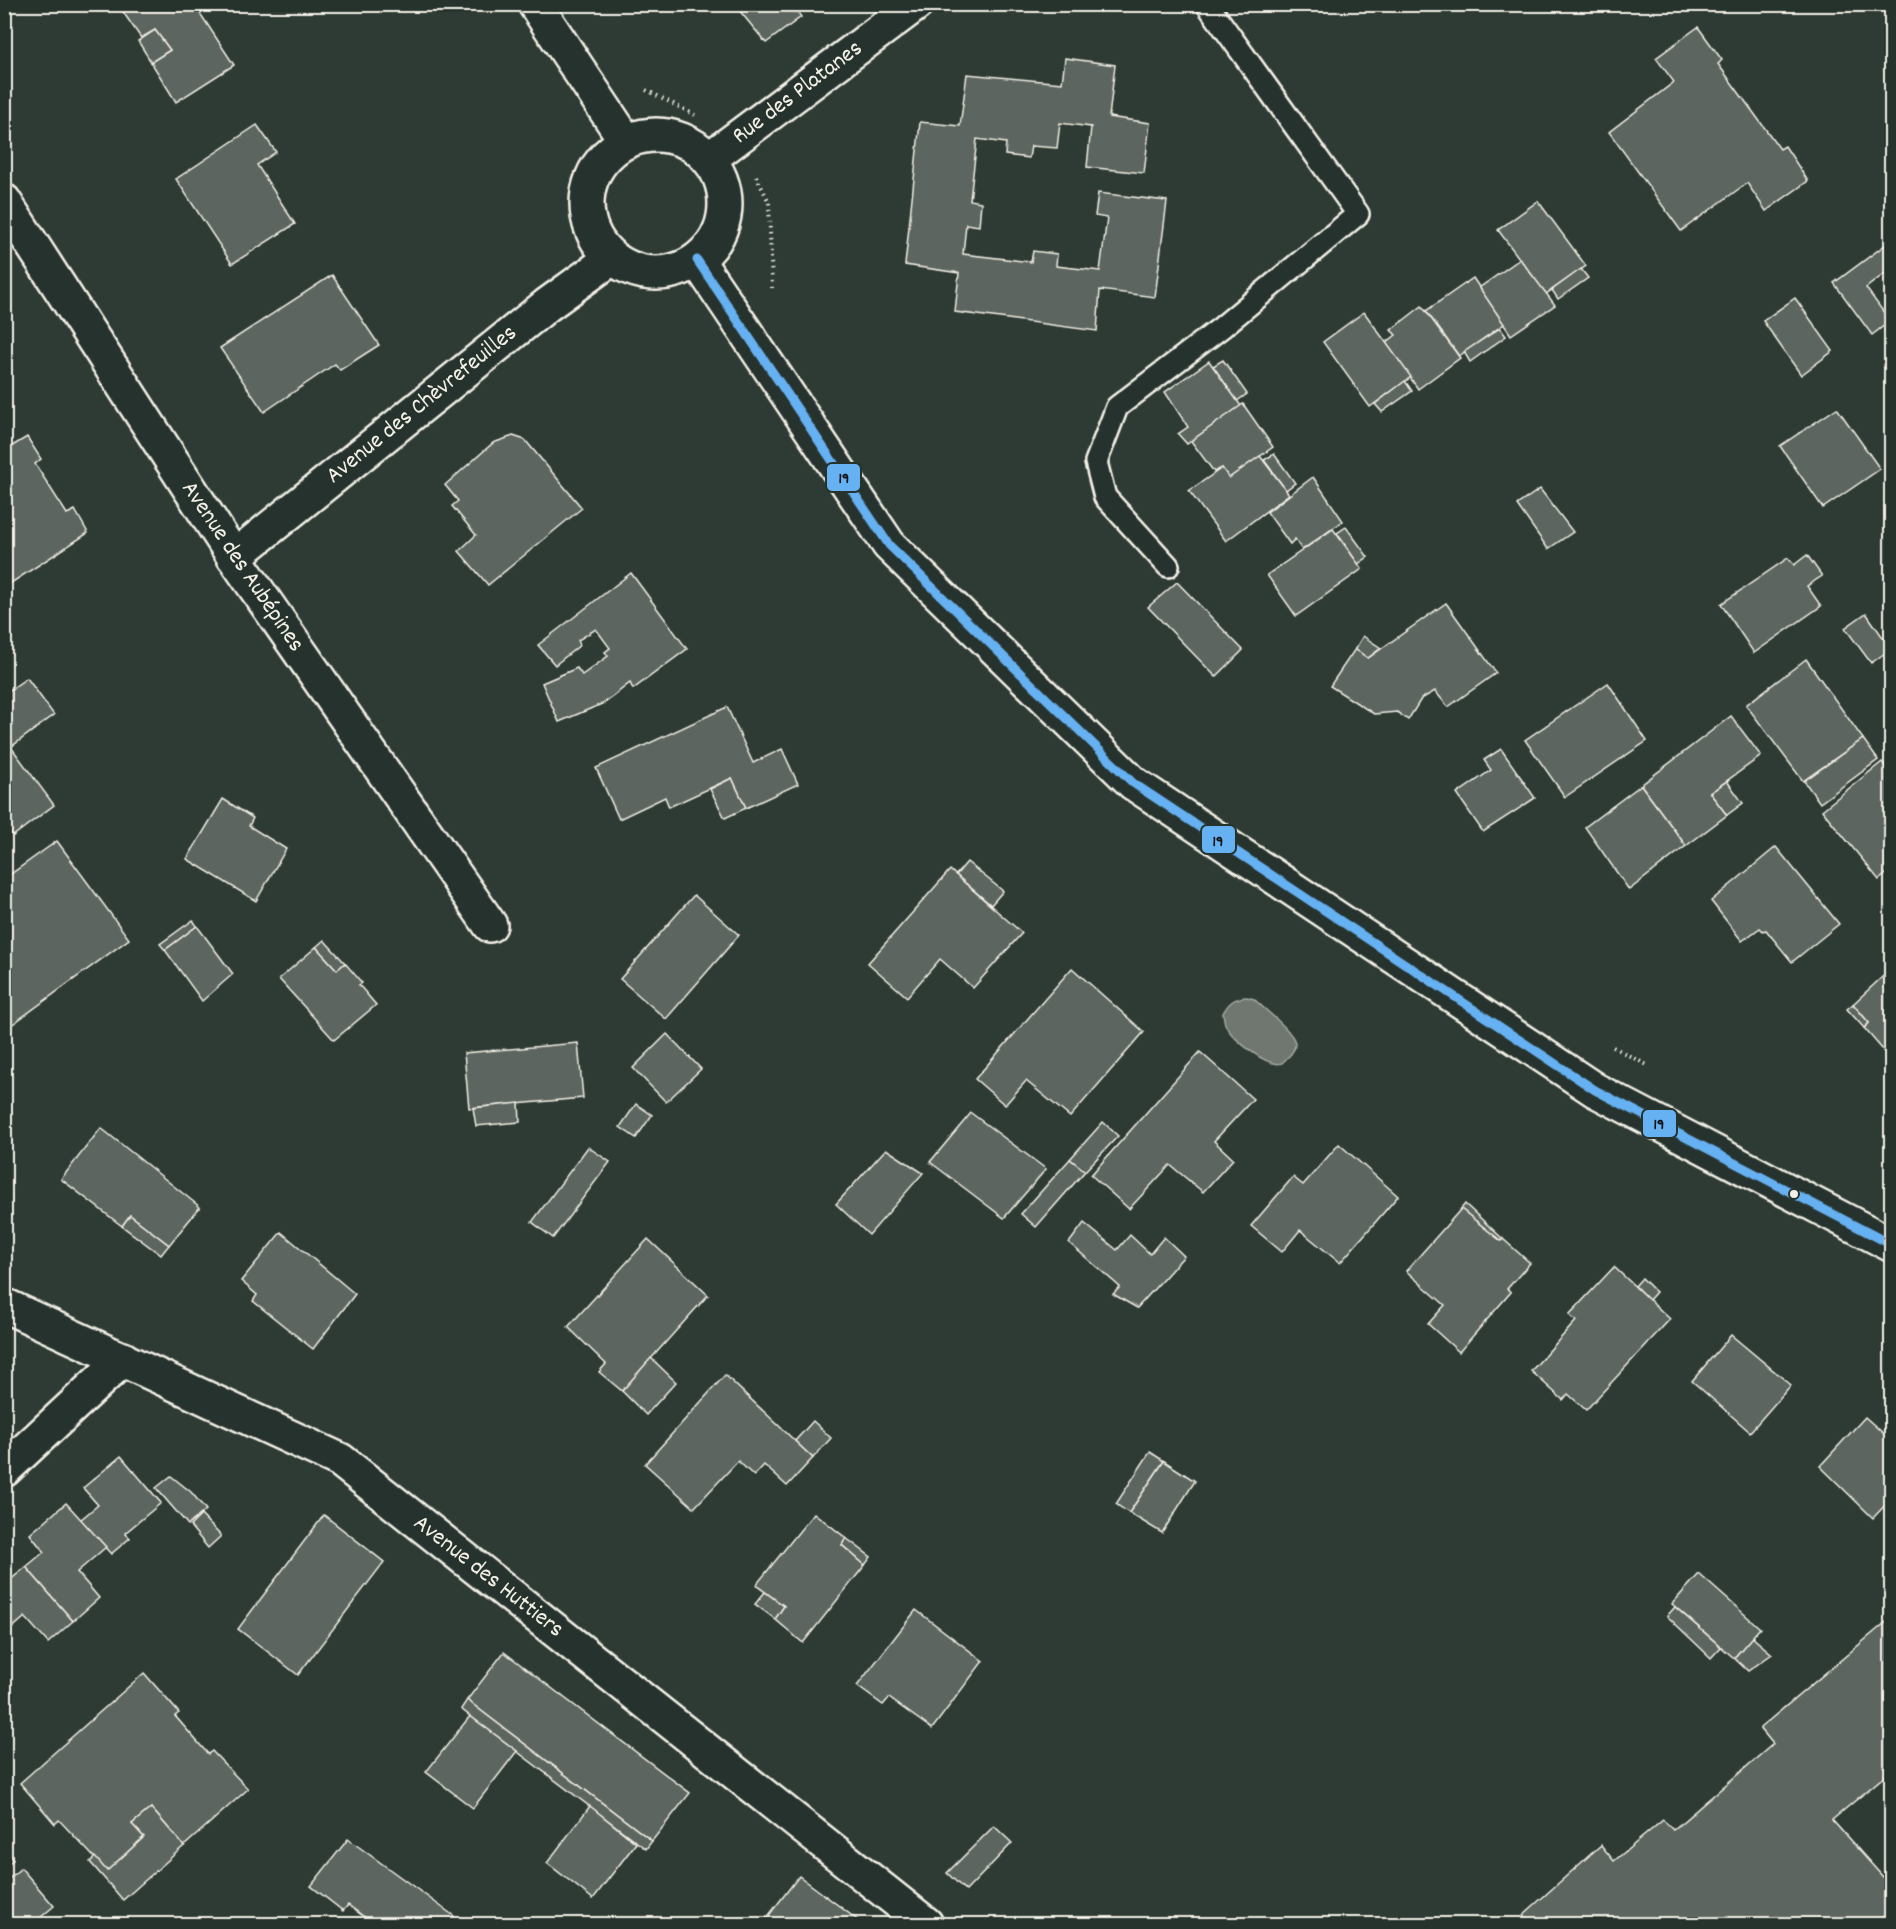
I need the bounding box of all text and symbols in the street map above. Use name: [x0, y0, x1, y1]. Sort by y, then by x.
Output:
street label: Rue des Platanes: [726, 33, 870, 153]
street label: Avenue des Chèvrefeuilles: [319, 317, 525, 493]
line badge: 19: [826, 463, 861, 492]
text: 19: [839, 468, 849, 491]
street label: Avenue des Aubépines: [172, 475, 312, 659]
line badge: 19: [1201, 825, 1236, 854]
text: 19: [1213, 831, 1223, 854]
line badge: 19: [1642, 1109, 1677, 1138]
text: 19: [1654, 1114, 1664, 1137]
unlabelled marker: [1788, 1188, 1800, 1200]
street label: Avenue des Huttiers: [405, 1507, 571, 1647]

